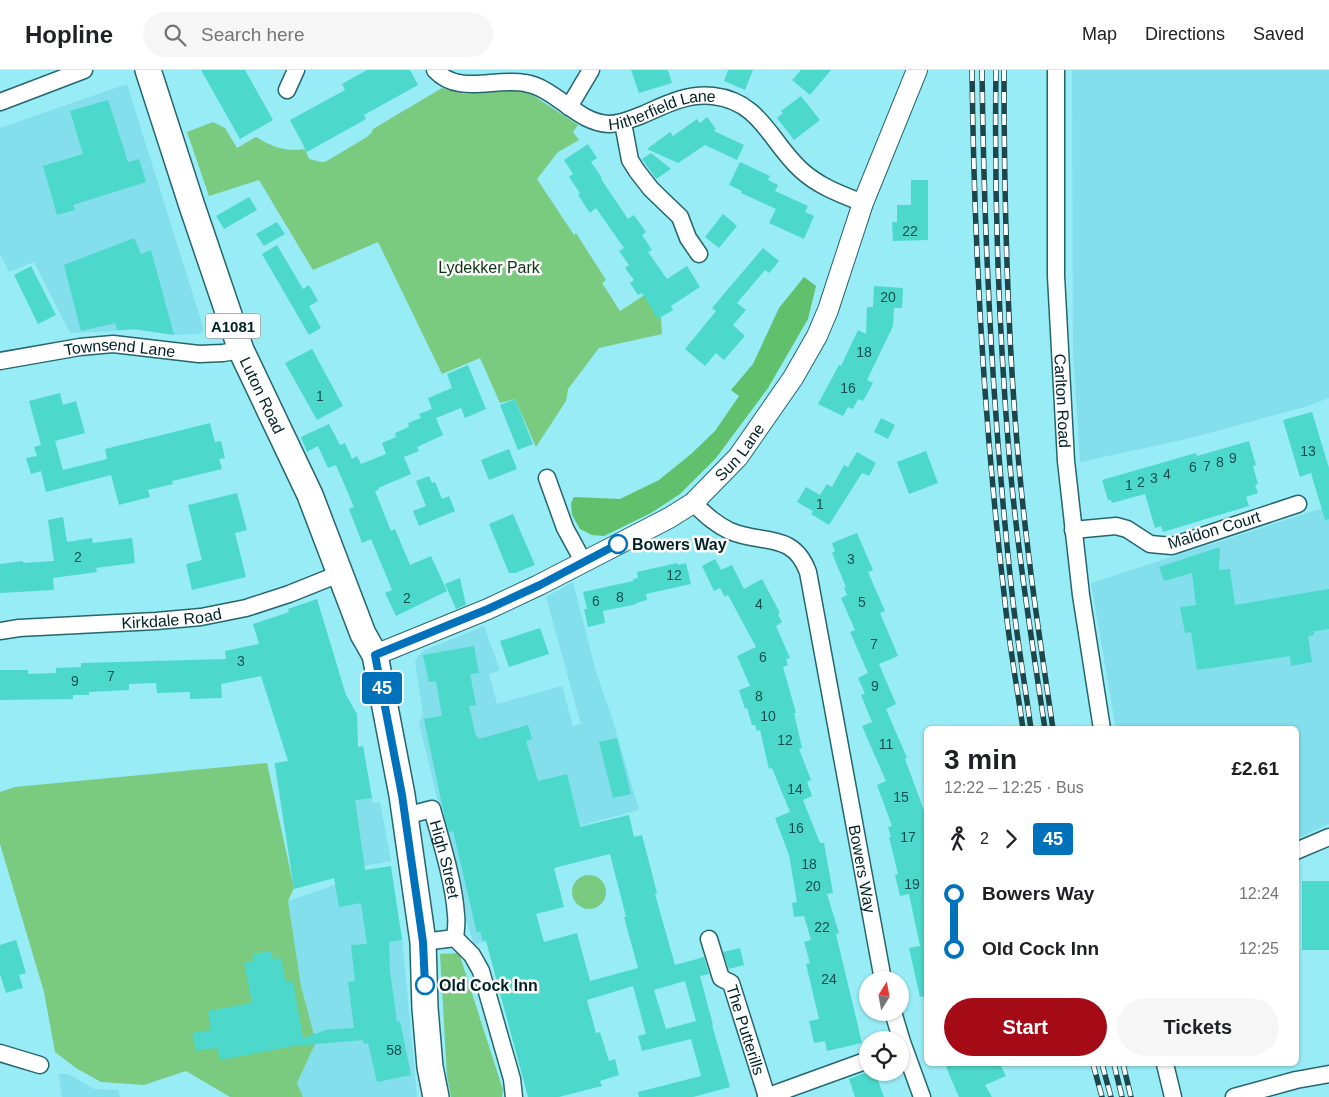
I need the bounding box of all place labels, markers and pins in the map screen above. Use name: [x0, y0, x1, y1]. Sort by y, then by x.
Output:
marker: Bowers Way: [608, 534, 628, 554]
place label: Bowers Way: [632, 536, 727, 553]
marker: Old Cock Inn: [415, 975, 435, 995]
place label: Old Cock Inn: [439, 977, 538, 994]

